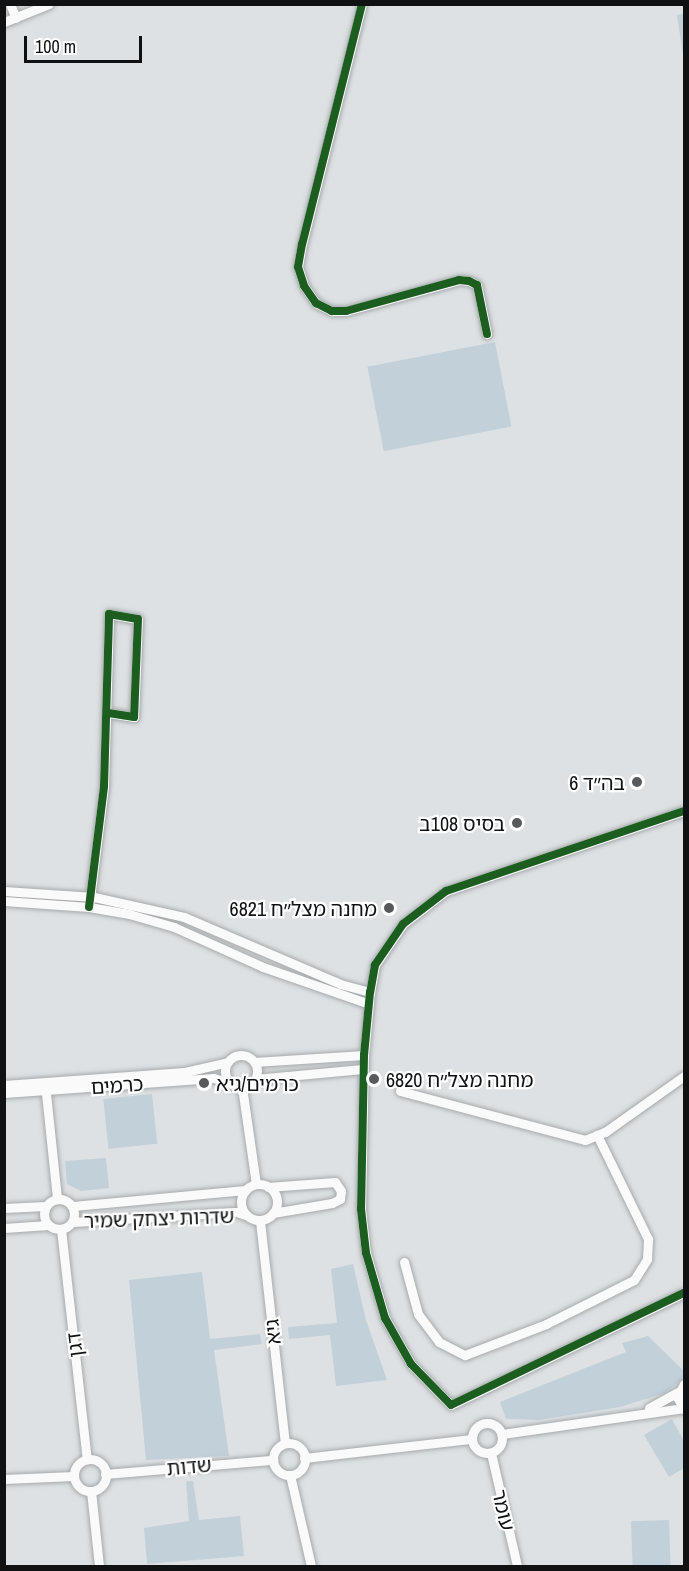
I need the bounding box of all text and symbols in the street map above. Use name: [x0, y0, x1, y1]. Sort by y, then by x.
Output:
scale bar: [27, 24, 146, 62]
text: 100 m: [35, 34, 76, 59]
place label: בה״ד 6: [569, 770, 625, 794]
marker: בה״ד 6: [630, 775, 644, 789]
place label: בסיס 108ב: [419, 811, 505, 835]
marker: בסיס 108ב: [510, 816, 524, 830]
place label: מחנה מצל״ח 6821: [230, 896, 377, 920]
marker: מחנה מצל״ח 6821: [382, 901, 396, 915]
place label: מחנה מצל״ח 6820: [386, 1067, 533, 1091]
street label: כרמים: [90, 1071, 144, 1099]
place label: כרמים/גיא: [216, 1071, 299, 1095]
marker: מחנה מצל״ח 6820: [367, 1072, 381, 1086]
marker: כרמים/גיא: [197, 1076, 211, 1090]
street label: שדרות יצחק שמיר: [83, 1203, 235, 1233]
street label: גיא: [259, 1318, 285, 1346]
street label: דגן: [61, 1331, 87, 1359]
street label: שדות: [165, 1452, 213, 1480]
street label: עומר: [488, 1487, 520, 1533]

